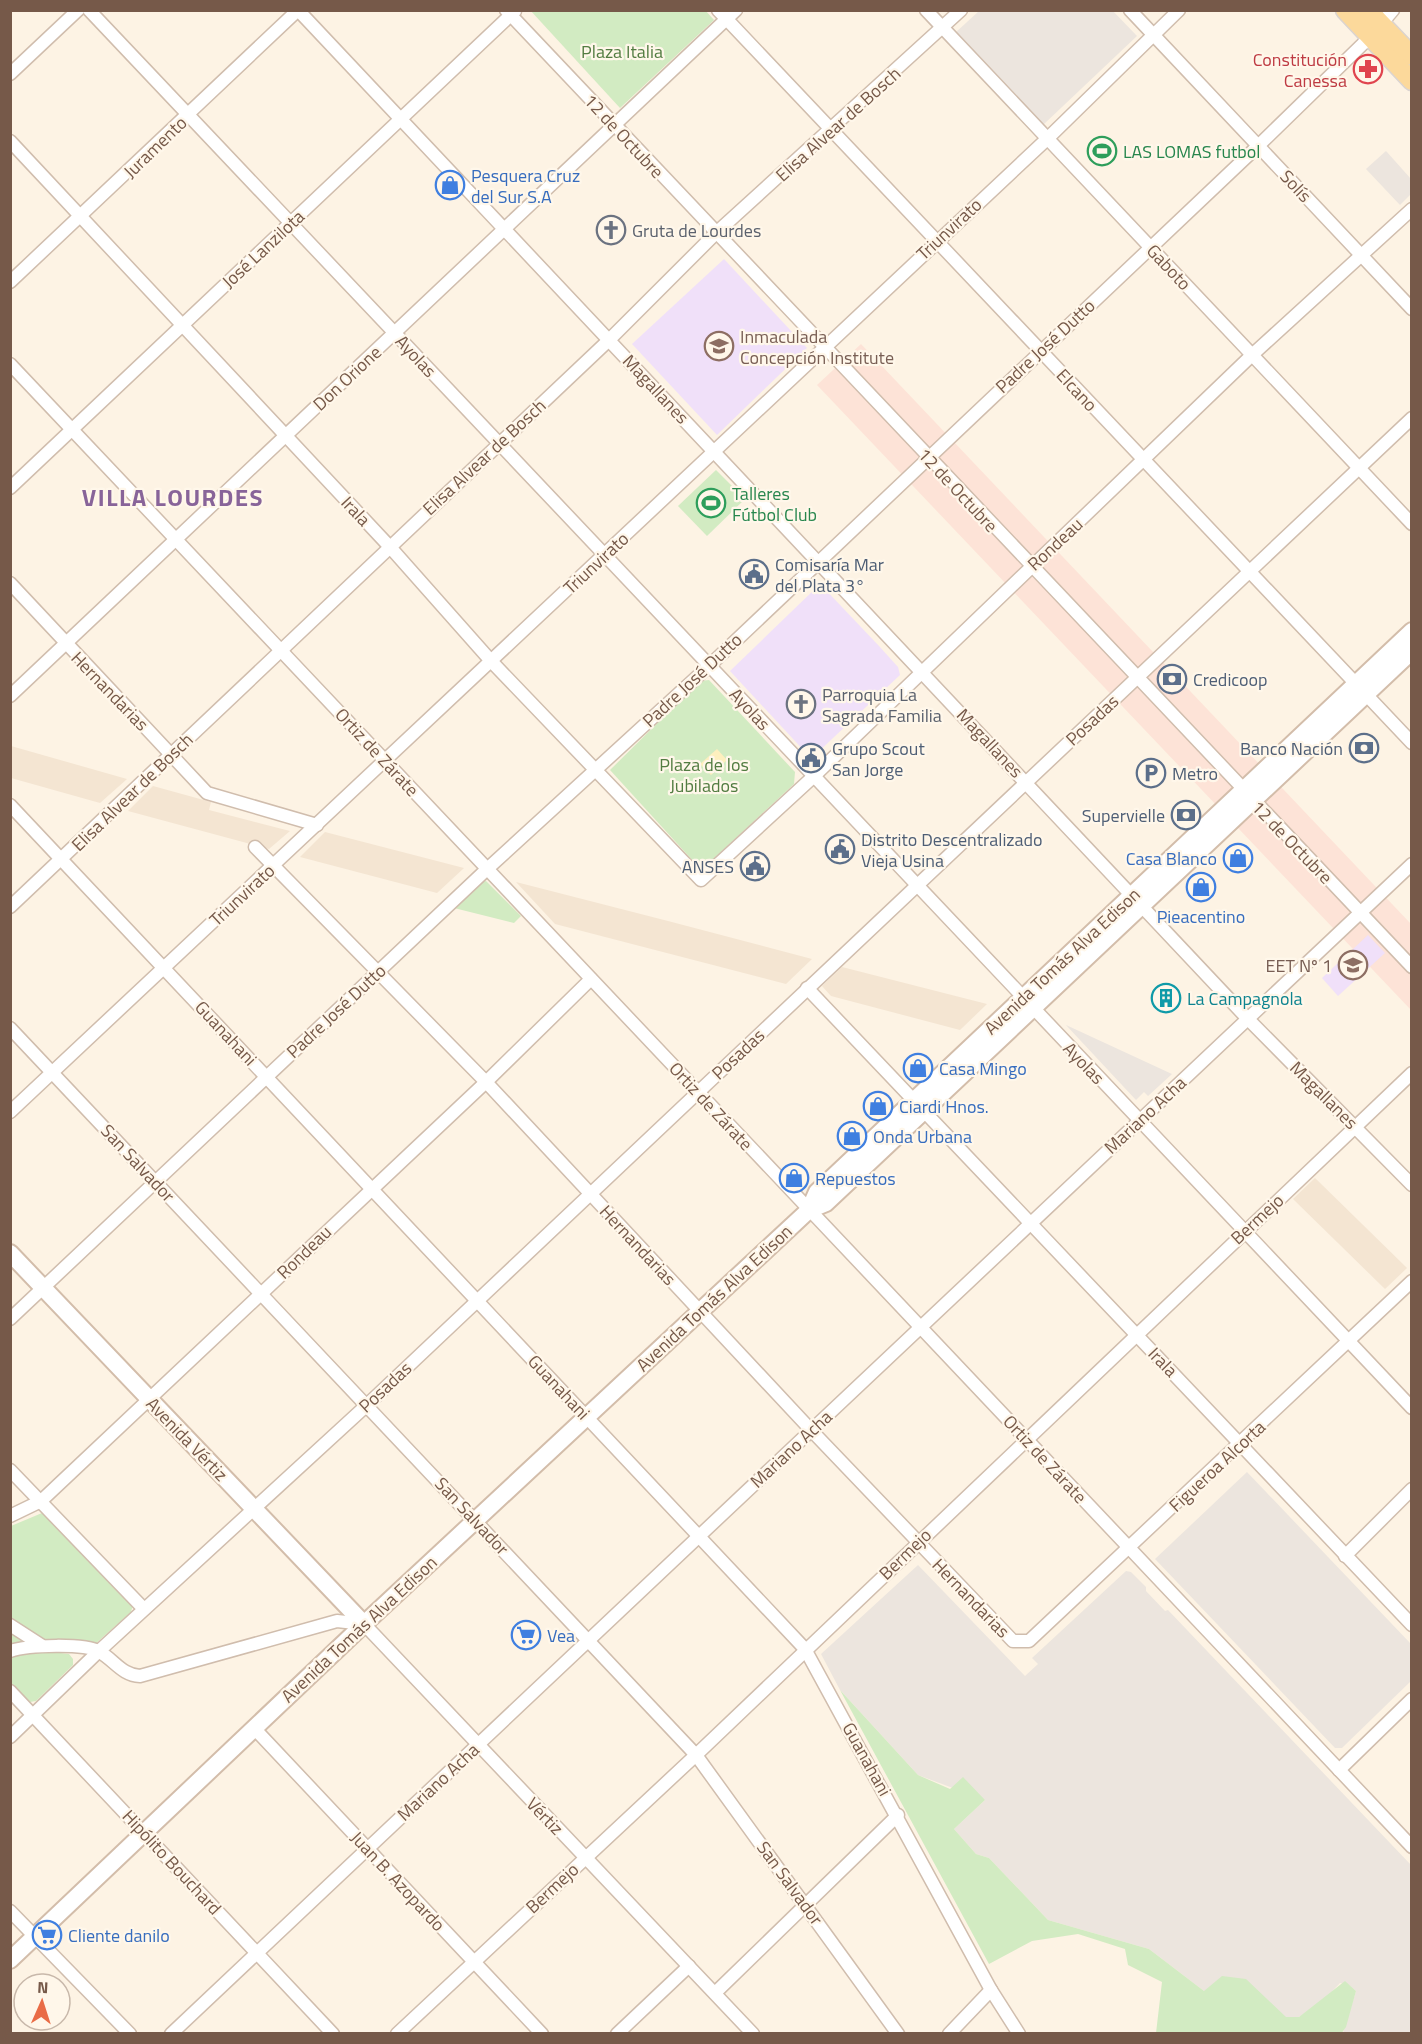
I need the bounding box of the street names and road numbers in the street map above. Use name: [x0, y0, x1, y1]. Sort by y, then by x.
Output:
street label: Elisa Alvear de Bosch: [769, 60, 907, 188]
street label: 12 de Octubre: [578, 88, 670, 184]
street label: Juramento: [117, 110, 193, 184]
street label: Solís: [1274, 164, 1318, 208]
street label: Triunvirato: [910, 192, 988, 266]
street label: José Lanzilota: [216, 204, 310, 294]
street label: Gaboto: [1140, 238, 1198, 296]
street label: Padre José Dutto: [989, 293, 1101, 399]
street label: Ayolas: [389, 329, 443, 383]
street label: Don Orione: [307, 339, 387, 417]
street label: Magallanes: [617, 348, 695, 430]
street label: Elcano: [1050, 362, 1104, 418]
street label: Elisa Alvear de Bosch: [416, 393, 552, 521]
street label: 12 de Octubre: [912, 442, 1004, 538]
street label: Irala: [335, 490, 377, 532]
street label: Rondeau: [1021, 511, 1089, 577]
street label: Triunvirato: [557, 526, 635, 600]
street label: Padre José Dutto: [636, 627, 748, 733]
street label: Hernandarias: [65, 645, 155, 737]
street label: Ayolas: [723, 682, 777, 736]
street label: Posadas: [1059, 688, 1125, 752]
street label: Ortiz de Zárate: [329, 702, 425, 802]
street label: Magallanes: [951, 702, 1029, 784]
street label: Elisa Alvear de Bosch: [65, 727, 199, 857]
street label: 12 de Octubre: [1245, 794, 1339, 890]
street label: Triunvirato: [203, 858, 281, 932]
street label: Avenida Tomás Alva Edison: [978, 881, 1146, 1041]
street label: Padre José Dutto: [280, 958, 392, 1064]
street label: Guanahani: [189, 994, 263, 1072]
street label: Posadas: [705, 1022, 771, 1086]
street label: Ayolas: [1057, 1036, 1111, 1090]
street label: Magallanes: [1284, 1055, 1364, 1135]
street label: Ortiz de Zárate: [663, 1056, 759, 1156]
street label: Mariano Acha: [1098, 1070, 1192, 1160]
street label: San Salvador: [95, 1118, 181, 1208]
street label: Bermejo: [1224, 1187, 1290, 1251]
street label: Hernandarias: [593, 1199, 683, 1291]
street label: Avenida Tomás Alva Edison: [630, 1218, 798, 1378]
street label: Rondeau: [270, 1219, 338, 1285]
street label: Irala: [1142, 1341, 1184, 1383]
street label: Guanahani: [522, 1348, 596, 1426]
street label: Posadas: [352, 1355, 418, 1419]
street label: Avenida Vértiz: [140, 1391, 234, 1487]
street label: Mariano Acha: [744, 1404, 838, 1494]
street label: Ortiz de Zárate: [997, 1409, 1093, 1509]
street label: Figueroa Alcorta: [1163, 1414, 1271, 1518]
street label: San Salvador: [429, 1471, 515, 1561]
street label: Bermejo: [873, 1522, 937, 1586]
street label: Avenida Tomás Alva Edison: [275, 1549, 443, 1709]
street label: Hernandarias: [926, 1552, 1016, 1644]
street label: Guanahani: [836, 1717, 898, 1801]
street label: Mariano Acha: [391, 1737, 485, 1827]
street label: Vértiz: [520, 1791, 570, 1841]
street label: Hipólito Bouchard: [116, 1803, 228, 1921]
street label: Juan B. Azopardo: [344, 1825, 452, 1937]
street label: San Salvador: [750, 1835, 830, 1931]
street label: Bermejo: [519, 1856, 585, 1920]

